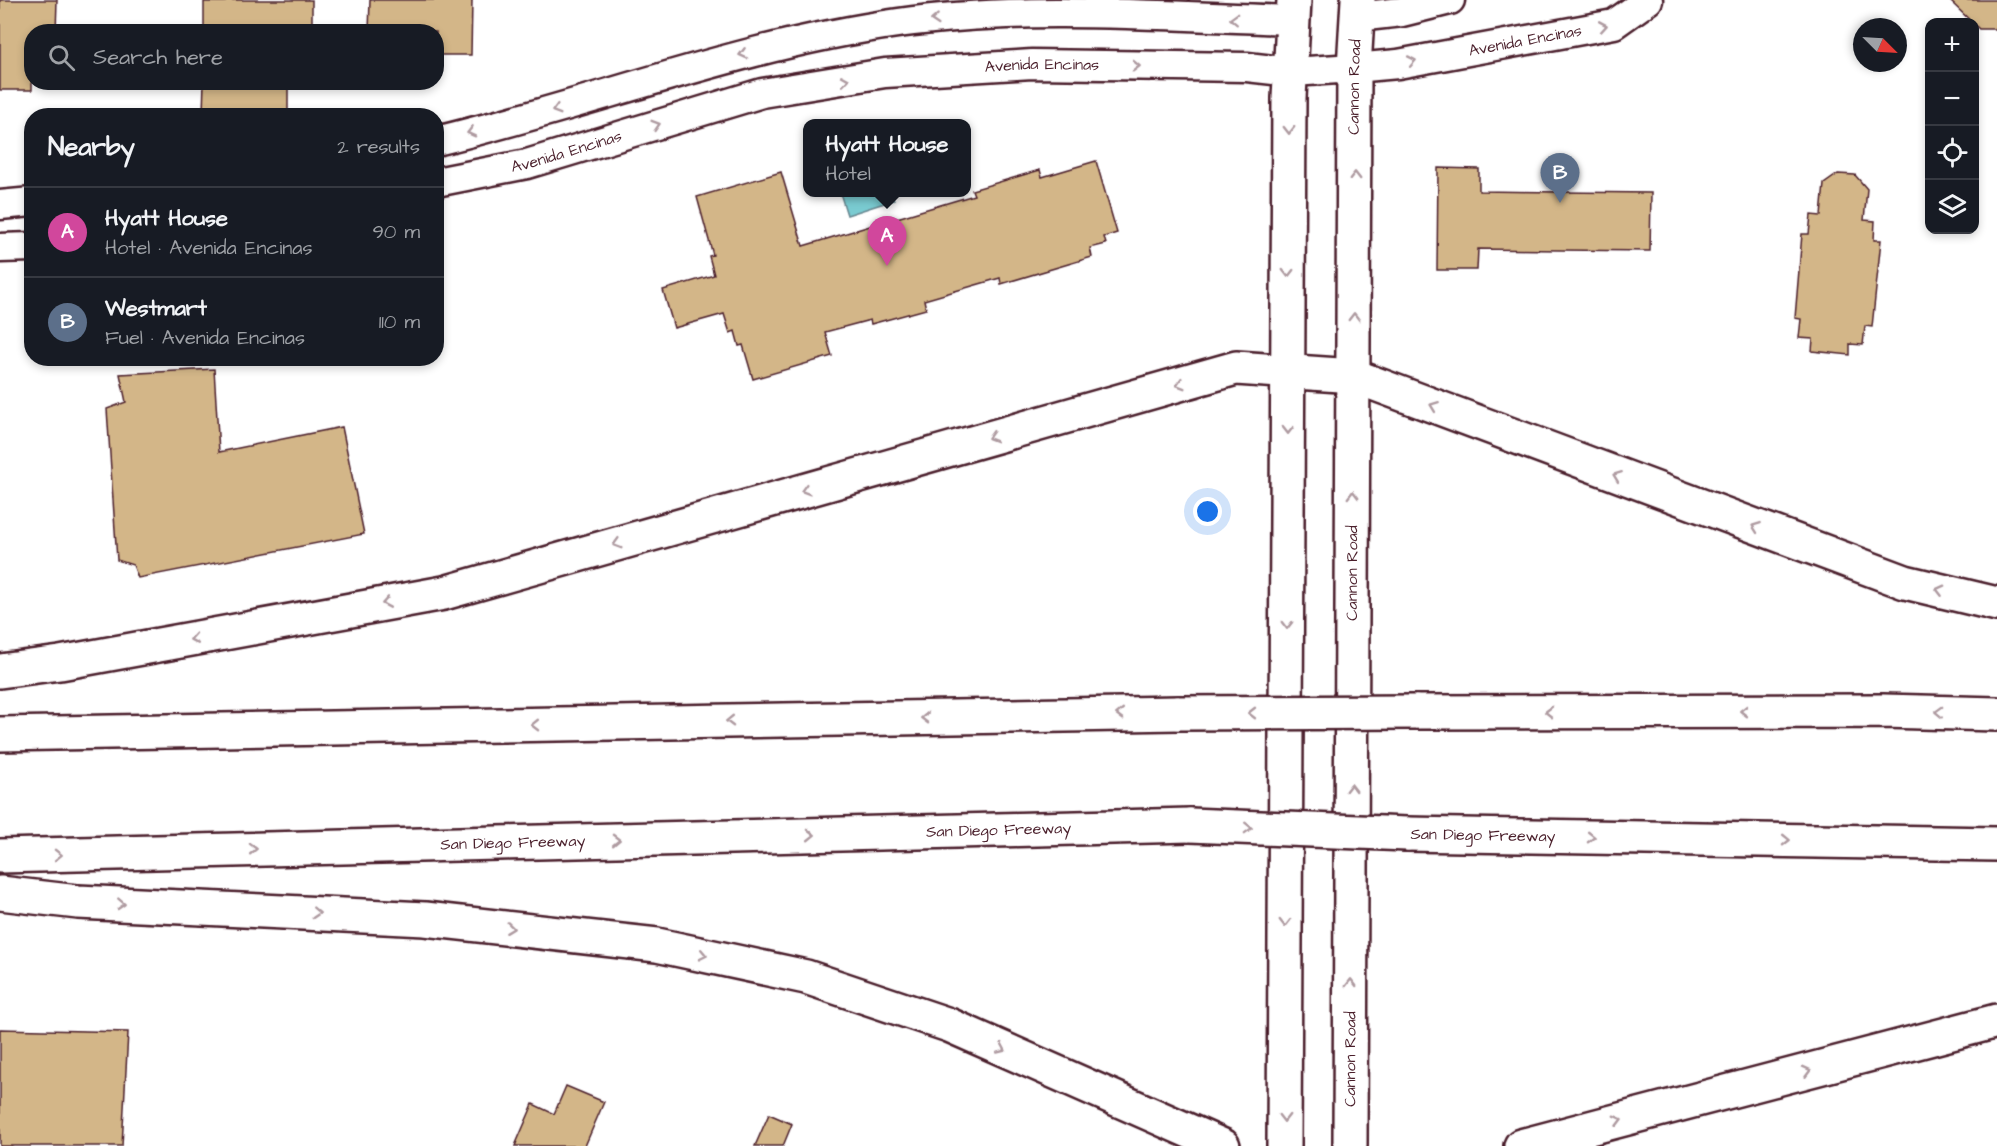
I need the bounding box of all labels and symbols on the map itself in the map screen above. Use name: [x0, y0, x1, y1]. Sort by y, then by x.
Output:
one-way arrow: [1230, 12, 1239, 25]
one-way arrow: [930, 13, 939, 26]
north arrow: [1853, 18, 1907, 72]
street label: Avenida Encinas: [1467, 19, 1583, 62]
one-way arrow: [1598, 20, 1608, 33]
street label: Cannon Road: [1343, 39, 1367, 135]
one-way arrow: [738, 47, 748, 60]
street label: Avenida Encinas: [984, 53, 1099, 78]
one-way arrow: [1406, 55, 1416, 68]
one-way arrow: [1131, 59, 1140, 72]
one-way arrow: [839, 74, 849, 87]
one-way arrow: [551, 102, 561, 115]
one-way arrow: [650, 120, 660, 132]
one-way arrow: [466, 125, 476, 138]
street label: Avenida Encinas: [509, 125, 624, 178]
one-way arrow: [1283, 126, 1295, 135]
pin: B: [1540, 154, 1580, 203]
one-way arrow: [1349, 171, 1361, 180]
pin: A: [868, 216, 906, 266]
one-way arrow: [1282, 268, 1294, 277]
one-way arrow: [1348, 313, 1360, 322]
one-way arrow: [1175, 377, 1186, 389]
one-way arrow: [1430, 401, 1440, 414]
one-way arrow: [1282, 425, 1294, 434]
one-way arrow: [987, 430, 998, 442]
one-way arrow: [1612, 470, 1623, 483]
one-way arrow: [800, 483, 811, 495]
one-way arrow: [1347, 491, 1359, 500]
your location: [1193, 497, 1222, 526]
one-way arrow: [1751, 522, 1762, 535]
street label: Cannon Road: [1341, 525, 1363, 621]
one-way arrow: [612, 536, 622, 549]
one-way arrow: [1935, 585, 1945, 598]
one-way arrow: [382, 596, 392, 609]
one-way arrow: [1281, 620, 1293, 629]
one-way arrow: [190, 632, 199, 644]
one-way arrow: [1739, 705, 1748, 717]
one-way arrow: [1544, 706, 1553, 718]
one-way arrow: [1934, 706, 1943, 719]
one-way arrow: [1247, 707, 1256, 719]
one-way arrow: [1116, 708, 1125, 720]
one-way arrow: [921, 712, 930, 724]
one-way arrow: [726, 715, 735, 727]
one-way arrow: [531, 719, 540, 731]
one-way arrow: [1345, 783, 1358, 792]
street label: San Diego Freeway: [926, 817, 1072, 843]
one-way arrow: [1244, 821, 1253, 834]
street label: San Diego Freeway: [1410, 823, 1556, 849]
one-way arrow: [807, 829, 816, 841]
street label: San Diego Freeway: [440, 830, 586, 856]
one-way arrow: [1587, 831, 1596, 843]
one-way arrow: [612, 834, 621, 846]
one-way arrow: [1782, 834, 1791, 846]
one-way arrow: [249, 843, 258, 856]
one-way arrow: [54, 848, 63, 861]
one-way arrow: [116, 898, 125, 911]
one-way arrow: [311, 907, 320, 920]
one-way arrow: [1279, 919, 1291, 928]
one-way arrow: [505, 922, 515, 934]
one-way arrow: [698, 948, 708, 961]
one-way arrow: [1345, 978, 1357, 987]
street label: Cannon Road: [1339, 1011, 1362, 1107]
one-way arrow: [996, 1041, 1007, 1053]
one-way arrow: [1801, 1066, 1812, 1078]
one-way arrow: [1278, 1114, 1291, 1123]
one-way arrow: [1613, 1115, 1623, 1128]

